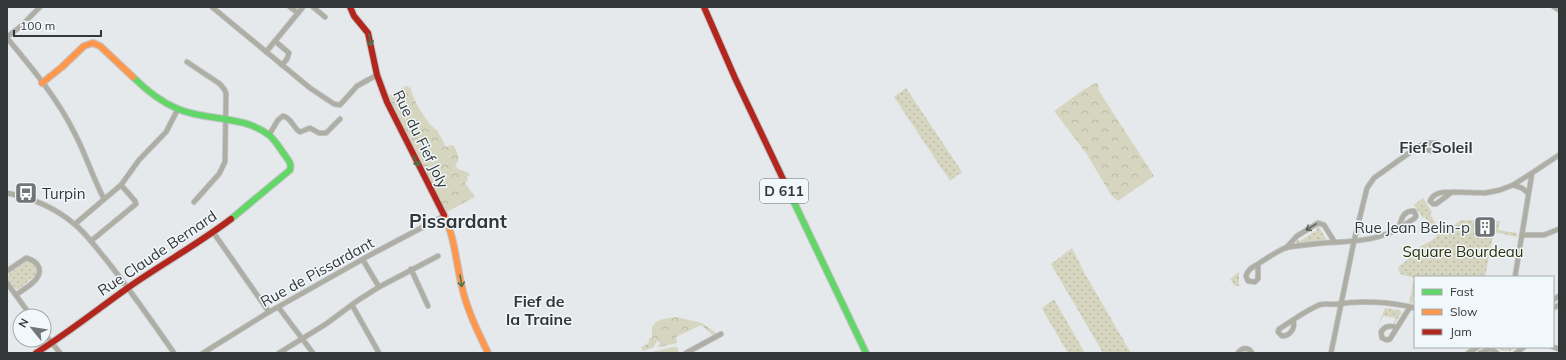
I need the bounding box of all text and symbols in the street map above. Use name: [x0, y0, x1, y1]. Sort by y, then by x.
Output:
scale bar: [14, 12, 101, 38]
text: 100 m: [20, 18, 55, 33]
one-way arrow: [366, 33, 374, 46]
street label: Rue du Fief Joly: [389, 87, 453, 191]
district label: Fief Soleil: [1399, 137, 1473, 157]
one-way arrow: [412, 154, 420, 166]
road number: D 611: [760, 179, 808, 203]
bus stop icon: Turpin: [13, 180, 39, 206]
place label: Turpin: [42, 184, 85, 203]
street label: Rue Claude Bernard: [94, 206, 220, 300]
district label: Pissardant: [409, 209, 507, 233]
building icon: Rue Jean Belin-p: [1472, 214, 1498, 240]
place label: Rue Jean Belin-p: [1354, 218, 1470, 237]
one-way arrow: [1305, 223, 1317, 231]
street label: Rue de Pissardant: [257, 233, 377, 311]
park label: Square Bourdeau: [1402, 242, 1524, 261]
one-way arrow: [457, 274, 465, 287]
legend: [1414, 276, 1554, 348]
text: Fast: [1450, 284, 1474, 299]
district label: Fief de la Traine: [506, 291, 572, 329]
text: Slow: [1450, 304, 1478, 319]
north arrow: [12, 308, 52, 348]
text: N: [15, 316, 31, 330]
text: Jam: [1450, 324, 1472, 339]

